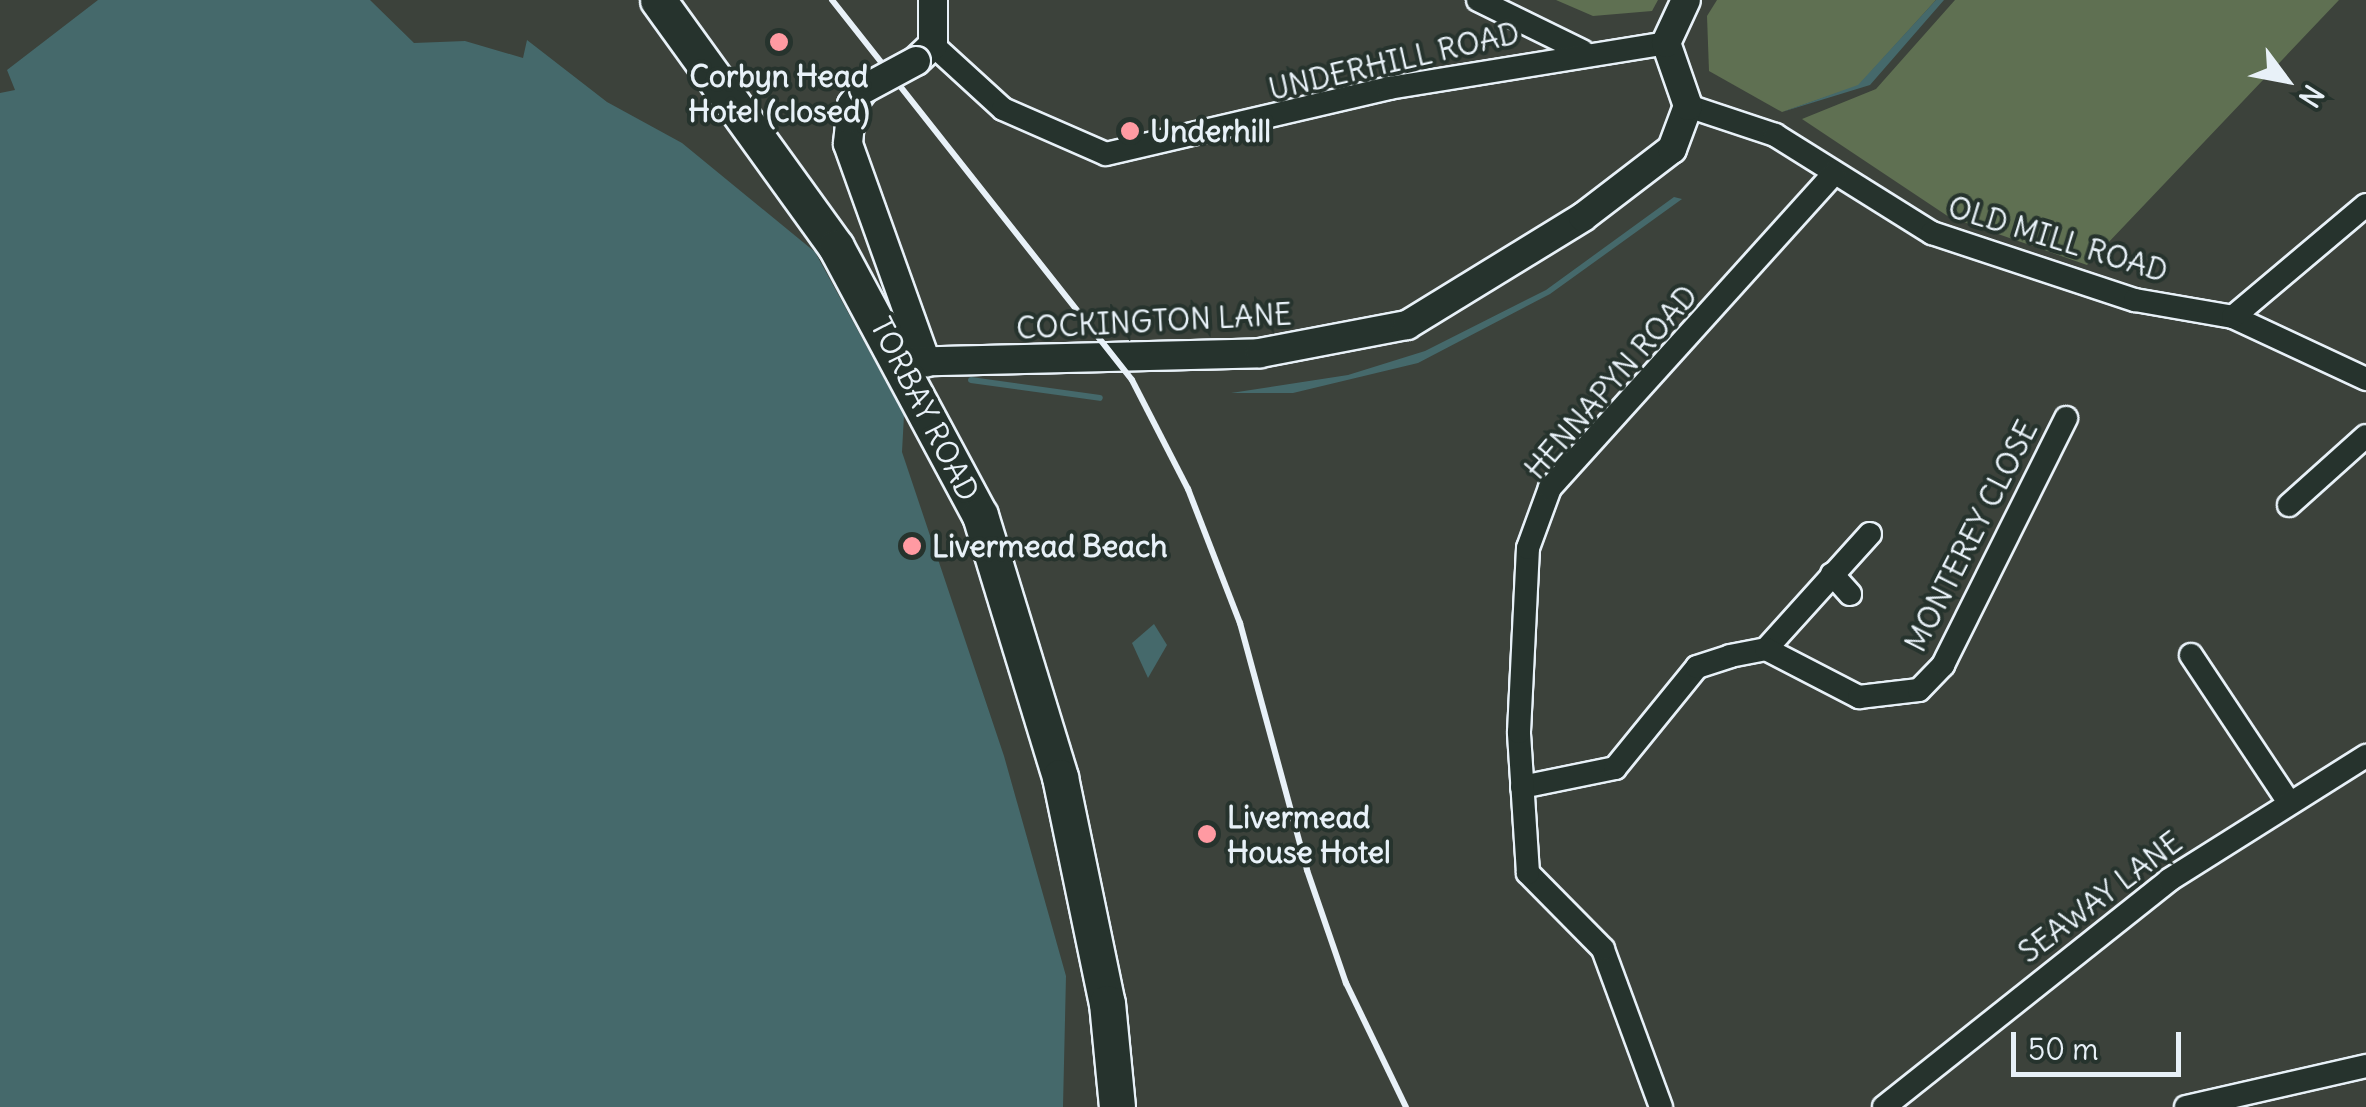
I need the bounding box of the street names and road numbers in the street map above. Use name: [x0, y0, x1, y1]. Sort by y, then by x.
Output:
street label: UNDERHILL ROAD: [1265, 15, 1523, 107]
street label: OLD MILL ROAD: [1944, 188, 2172, 290]
street label: HENNAPYN ROAD: [1517, 278, 1705, 486]
street label: COCKINGTON LANE: [1015, 296, 1293, 346]
street label: TORBAY ROAD: [863, 311, 987, 507]
street label: MONTEREY CLOSE: [1897, 414, 2045, 658]
street label: SEAWAY LANE: [2011, 824, 2189, 970]

